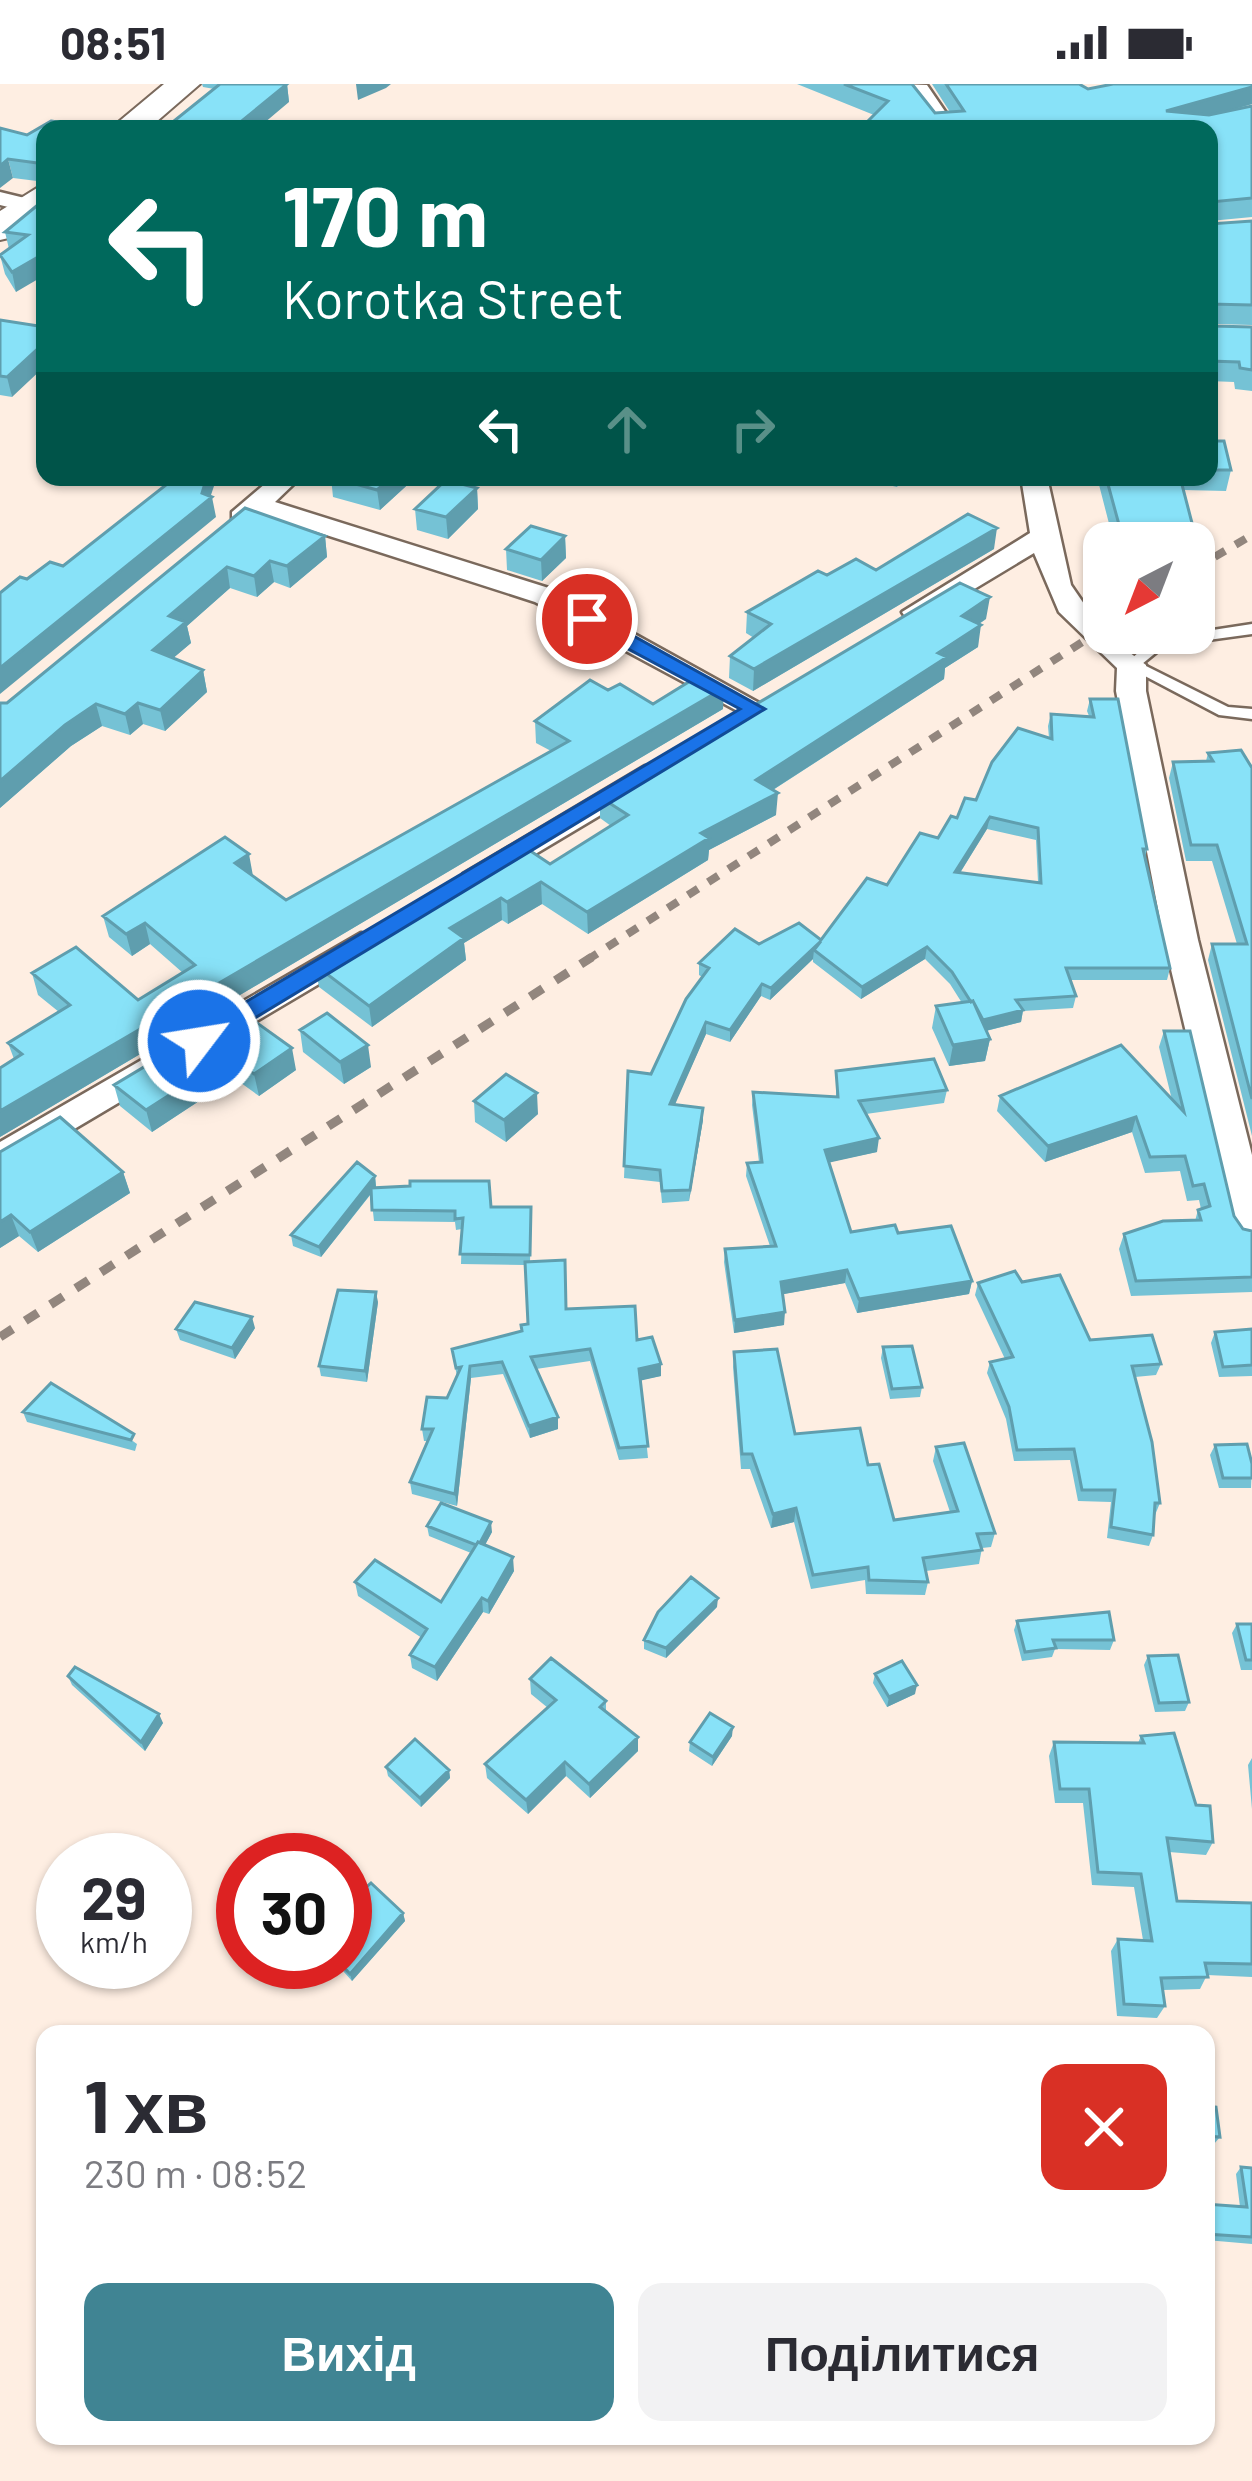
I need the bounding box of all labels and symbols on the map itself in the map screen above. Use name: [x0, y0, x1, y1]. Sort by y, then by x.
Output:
north arrow: [1083, 522, 1215, 654]
pin: [536, 568, 638, 670]
position arrow: [136, 978, 262, 1104]
speed limit sign: 30: [216, 1833, 372, 1989]

